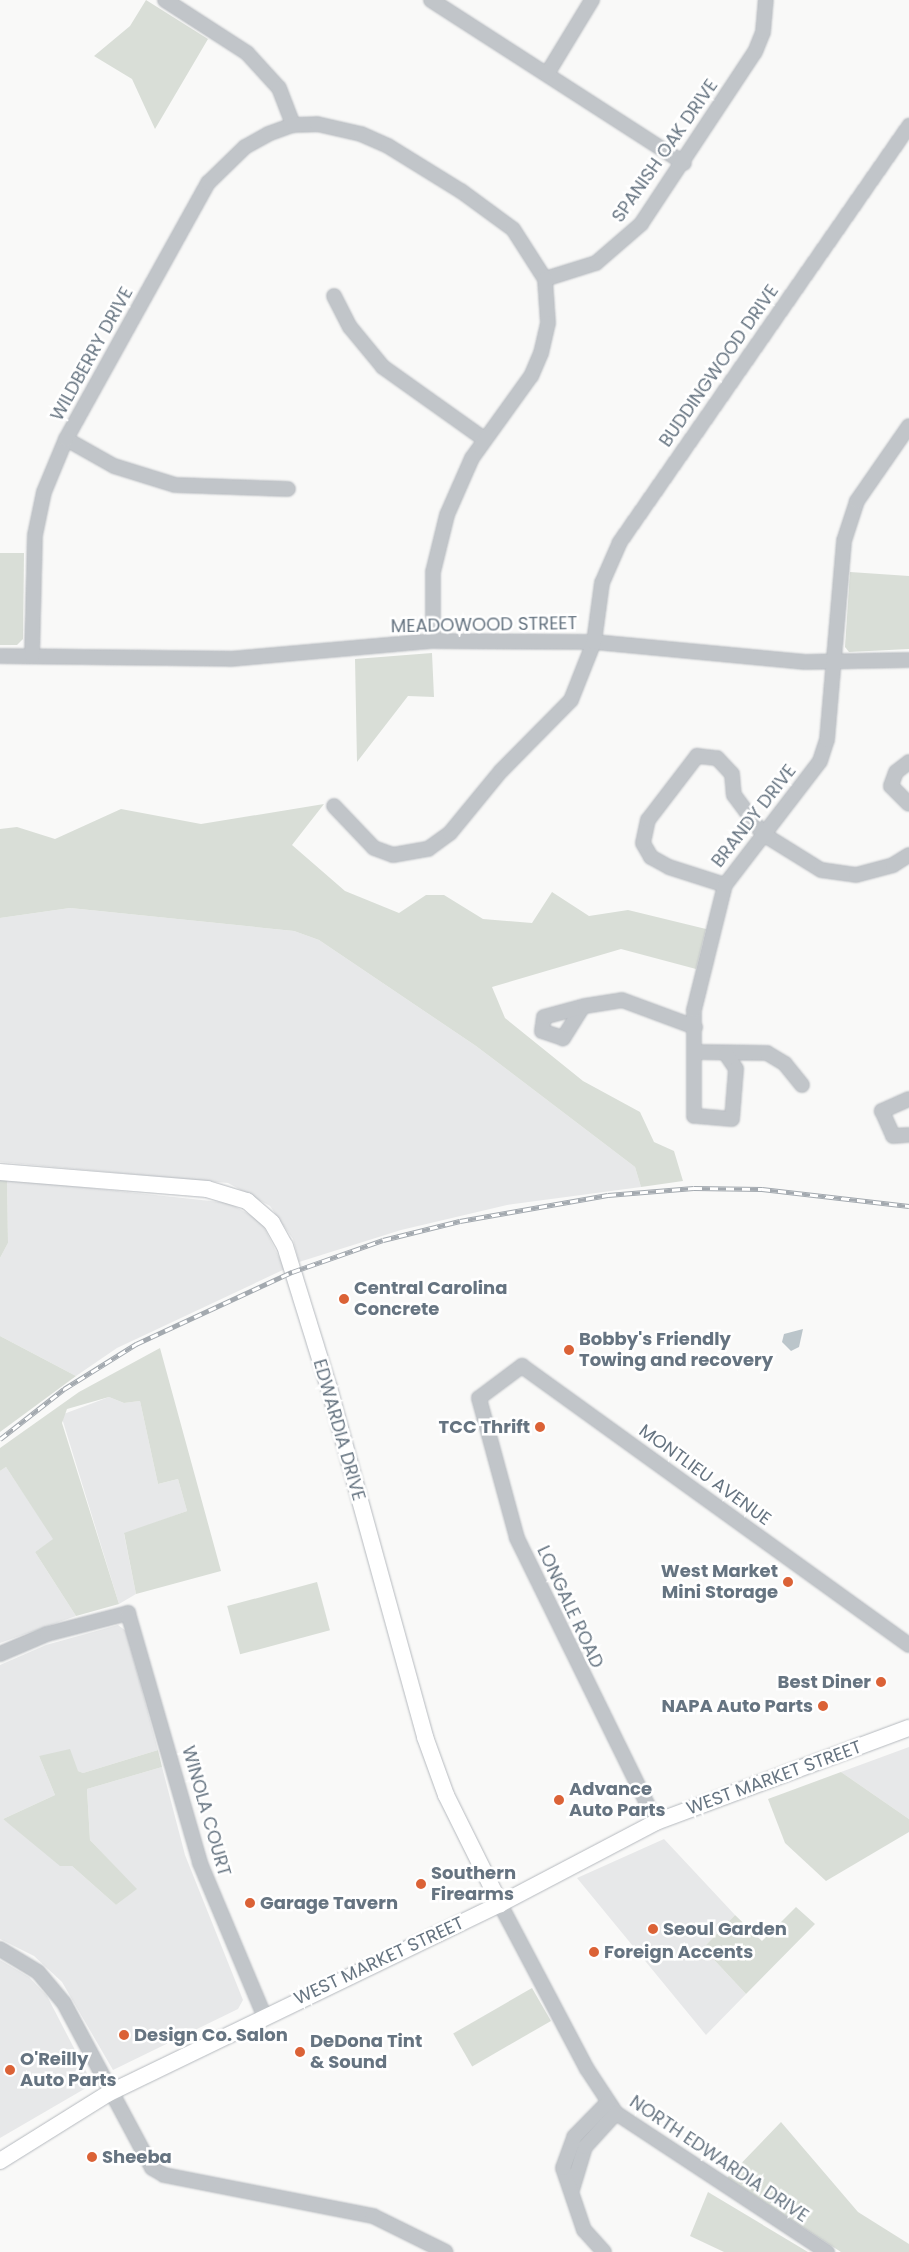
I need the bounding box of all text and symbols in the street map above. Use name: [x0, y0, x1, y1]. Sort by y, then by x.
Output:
street label: SPANISH OAK DRIVE: [608, 75, 722, 227]
street label: BUDDINGWOOD DRIVE: [655, 281, 783, 451]
street label: WILDBERRY DRIVE: [46, 283, 138, 425]
street label: MEADOWOOD STREET: [391, 613, 577, 637]
street label: BRANDY DRIVE: [707, 760, 801, 872]
place label: Central Carolina Concrete: [354, 1278, 507, 1320]
marker: Central Carolina Concrete: [338, 1293, 350, 1305]
place label: Bobby's Friendly Towing and recovery: [579, 1329, 773, 1372]
marker: Bobby's Friendly Towing and recovery: [563, 1344, 575, 1356]
street label: EDWARDIA DRIVE: [308, 1357, 370, 1503]
place label: TCC Thrift: [439, 1416, 530, 1438]
street label: MONTLIEU AVENUE: [635, 1420, 775, 1530]
marker: TCC Thrift: [534, 1421, 546, 1433]
street label: LONGALE ROAD: [532, 1542, 608, 1672]
place label: West Market Mini Storage: [661, 1561, 778, 1604]
marker: West Market Mini Storage: [782, 1576, 794, 1588]
place label: Best Diner: [778, 1671, 871, 1693]
marker: Best Diner: [875, 1676, 887, 1688]
place label: NAPA Auto Parts: [661, 1695, 813, 1717]
marker: NAPA Auto Parts: [817, 1700, 829, 1712]
street label: WEST MARKET STREET: [684, 1736, 864, 1820]
street label: WINOLA COURT: [177, 1743, 235, 1879]
place label: Advance Auto Parts: [569, 1779, 665, 1822]
marker: Advance Auto Parts: [553, 1794, 565, 1806]
place label: Southern Firearms: [431, 1863, 516, 1906]
marker: Southern Firearms: [415, 1878, 427, 1890]
place label: Garage Tavern: [260, 1892, 398, 1914]
marker: Garage Tavern: [244, 1897, 256, 1909]
street label: WEST MARKET STREET: [291, 1912, 467, 2010]
place label: Seoul Garden: [663, 1918, 787, 1940]
marker: Seoul Garden: [647, 1923, 659, 1935]
place label: Foreign Accents: [604, 1941, 753, 1963]
marker: Foreign Accents: [588, 1946, 600, 1958]
place label: Design Co. Salon: [134, 2024, 288, 2046]
marker: Design Co. Salon: [118, 2029, 130, 2041]
place label: DeDona Tint & Sound: [310, 2031, 422, 2074]
marker: DeDona Tint & Sound: [294, 2046, 306, 2058]
place label: O'Reilly Auto Parts: [20, 2049, 116, 2092]
marker: O'Reilly Auto Parts: [4, 2064, 16, 2076]
street label: NORTH EDWARDIA DRIVE: [626, 2091, 812, 2227]
place label: Sheeba: [102, 2146, 172, 2168]
marker: Sheeba: [86, 2151, 98, 2163]

